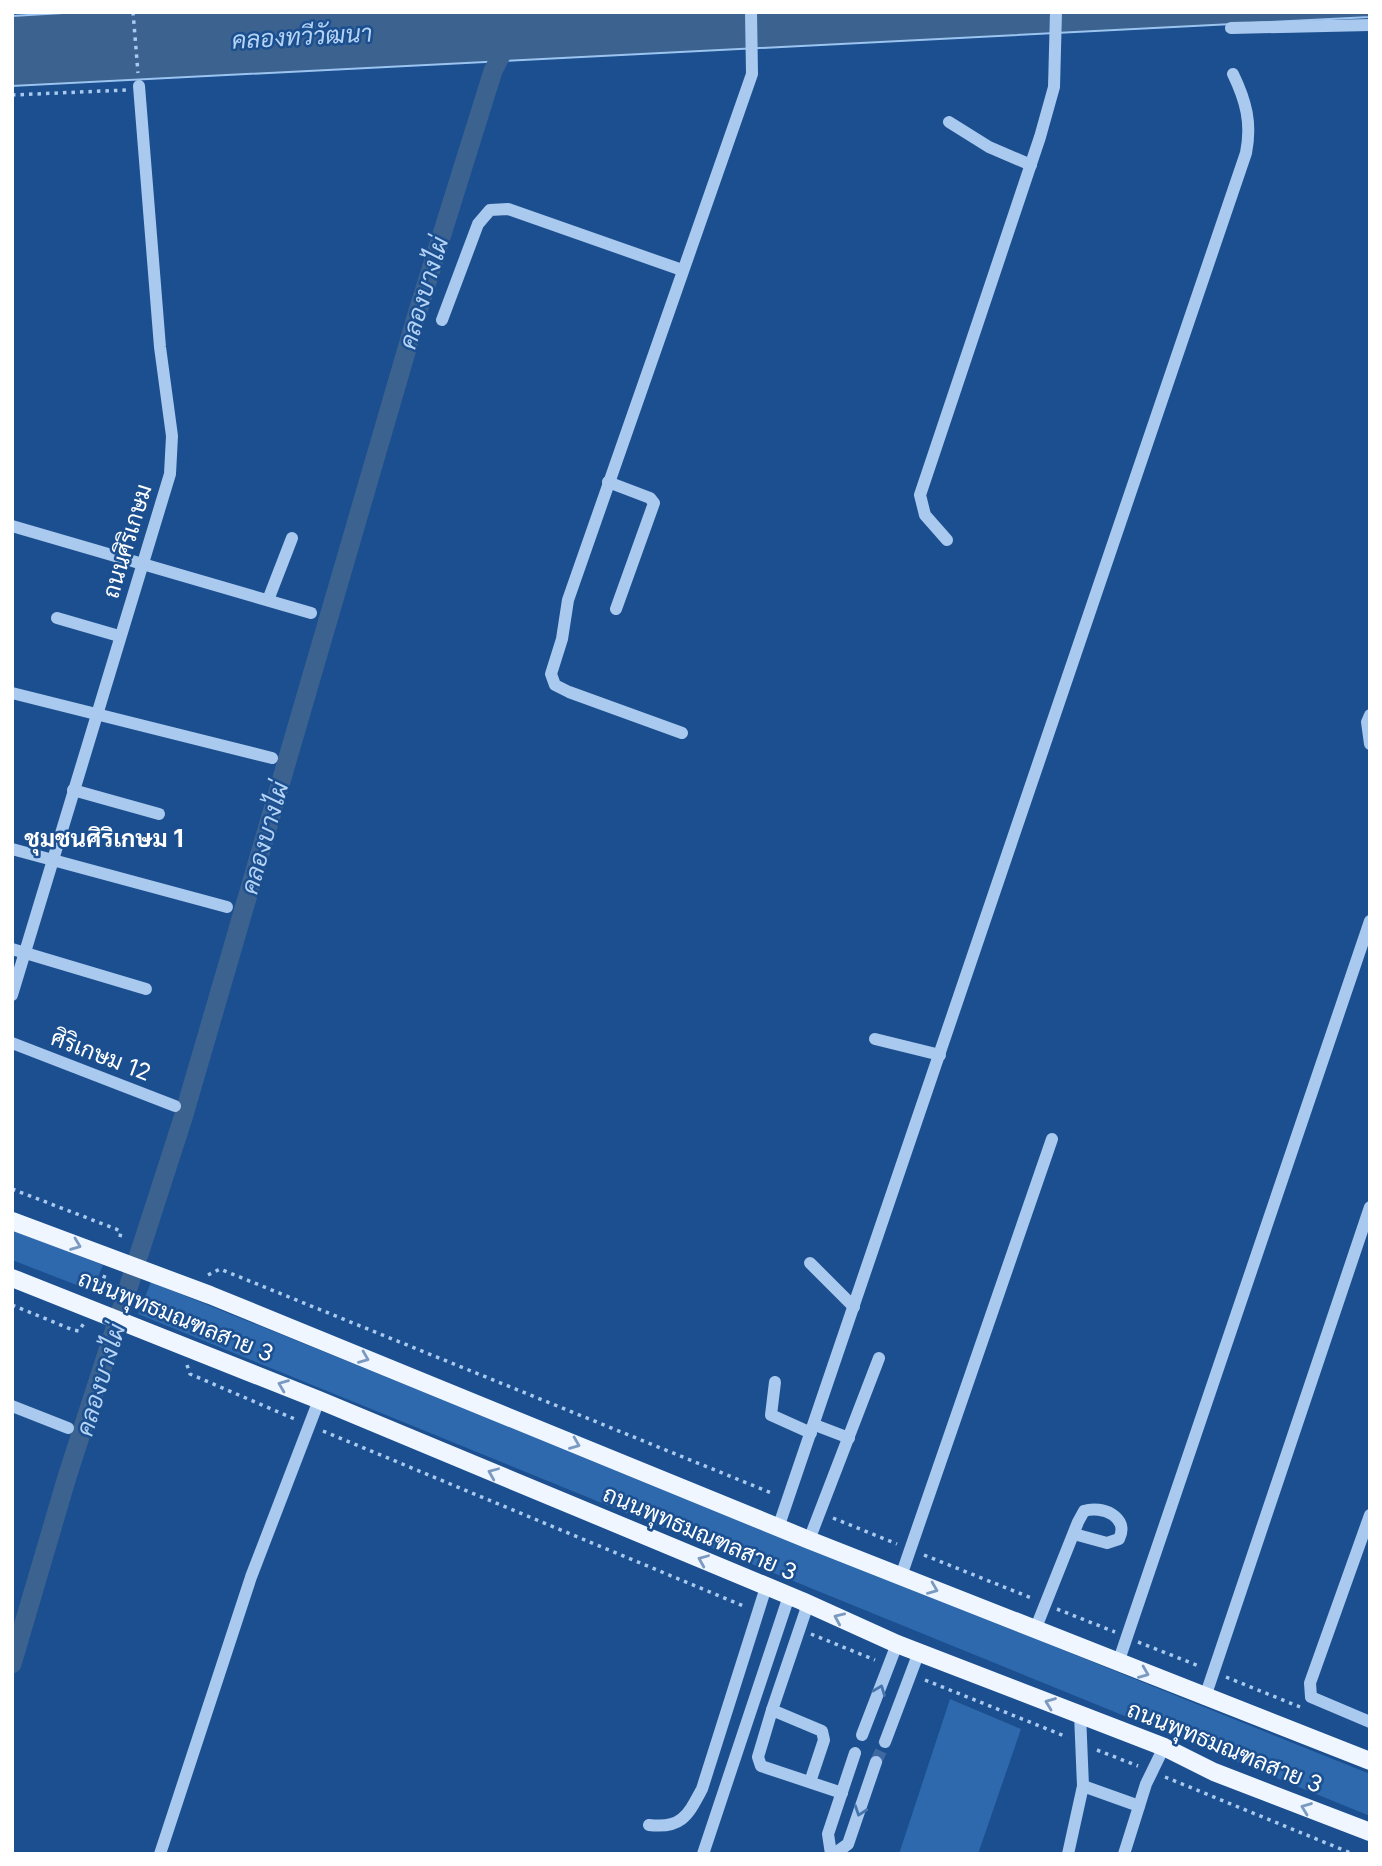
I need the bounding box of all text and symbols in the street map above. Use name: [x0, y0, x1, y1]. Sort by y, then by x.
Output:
water label: คลองทวีวัฒนา: [231, 18, 373, 55]
water label: คลองบางไผ่: [392, 232, 455, 352]
street label: ถนนศิริเกษม: [96, 481, 158, 601]
water label: คลองบางไผ่: [234, 777, 295, 897]
district label: ชุมชนศิริเกษม 1: [24, 824, 184, 856]
street label: ศิริเกษม 12: [47, 1023, 155, 1087]
one-way arrow: [70, 1237, 82, 1251]
street label: ถนนพุทธมณฑลสาย 3: [74, 1264, 278, 1370]
water label: คลองบางไผ่: [69, 1319, 132, 1439]
one-way arrow: [357, 1350, 369, 1364]
one-way arrow: [277, 1380, 289, 1394]
one-way arrow: [568, 1436, 580, 1450]
one-way arrow: [487, 1467, 499, 1481]
street label: ถนนพุทธมณฑลสาย 3: [598, 1479, 801, 1588]
one-way arrow: [697, 1555, 709, 1569]
one-way arrow: [926, 1581, 938, 1595]
one-way arrow: [834, 1612, 847, 1626]
one-way arrow: [1138, 1664, 1150, 1678]
one-way arrow: [871, 1684, 885, 1696]
street label: ถนนพุทธมณฑลสาย 3: [1123, 1695, 1327, 1801]
one-way arrow: [1045, 1697, 1057, 1711]
one-way arrow: [1301, 1802, 1313, 1816]
one-way arrow: [854, 1804, 868, 1816]

